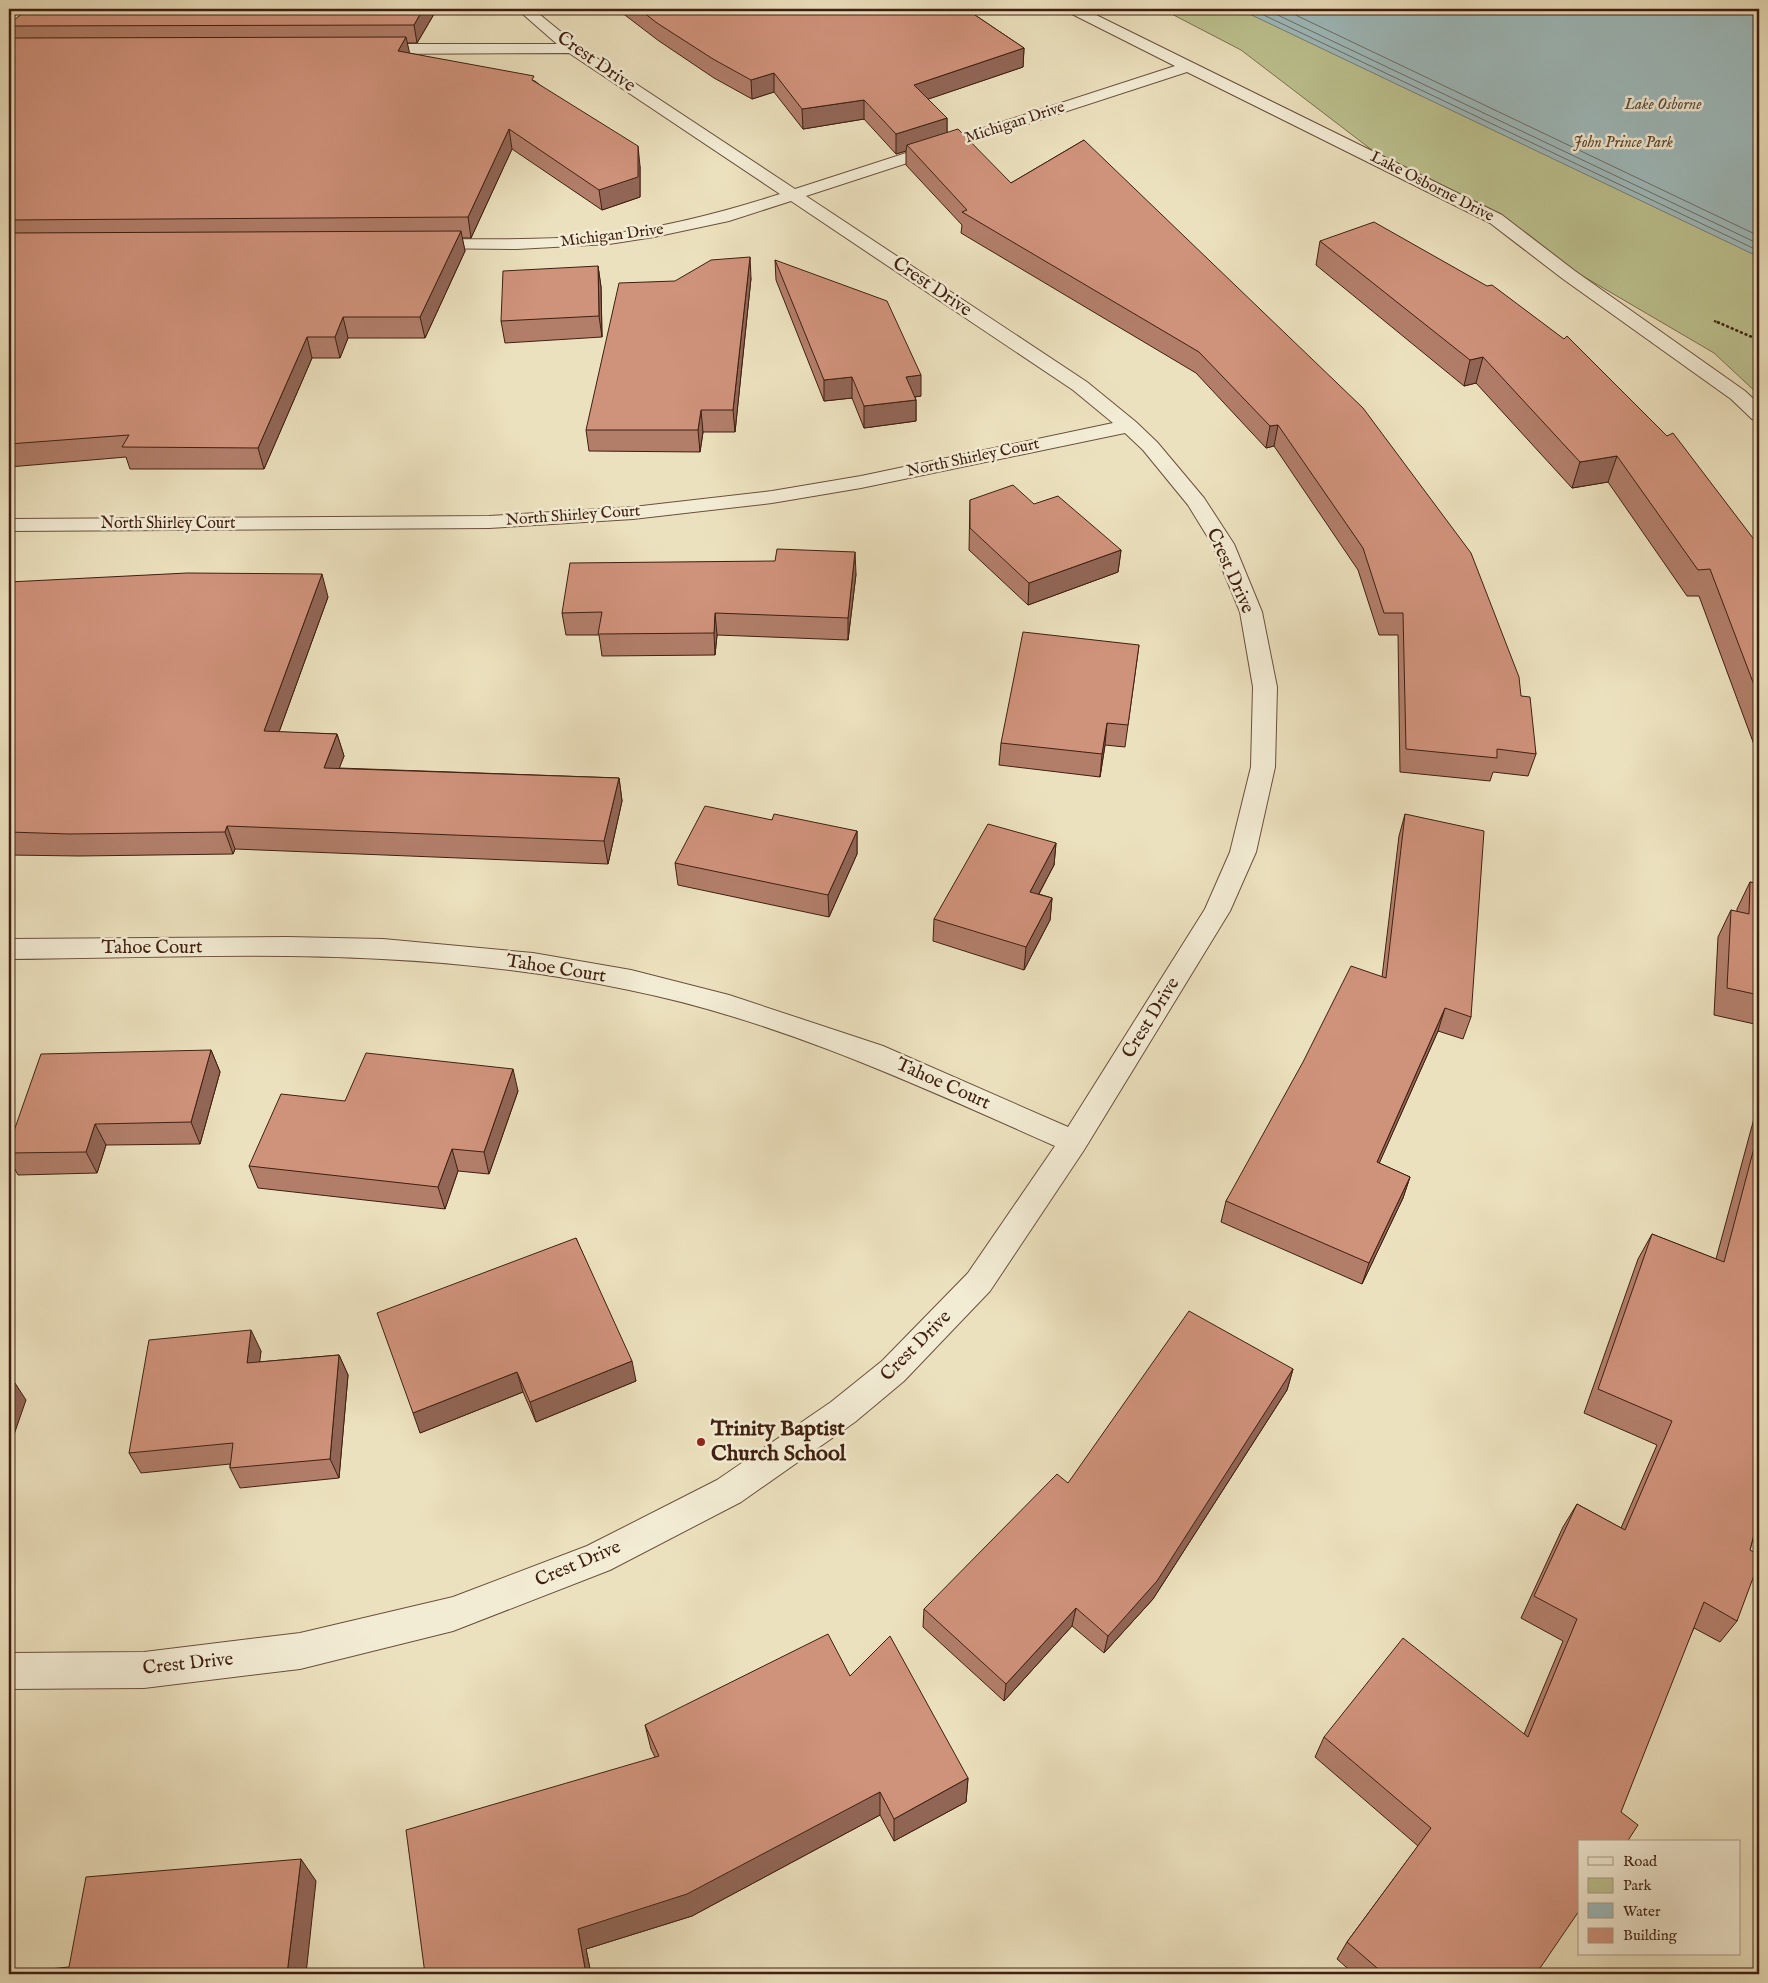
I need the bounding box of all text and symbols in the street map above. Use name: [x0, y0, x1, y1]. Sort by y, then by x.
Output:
street label: Crest Drive: [552, 26, 640, 98]
water label: Lake Osborne: [1623, 95, 1702, 115]
street label: Michigan Drive: [963, 97, 1067, 149]
park label: John Prince Park: [1573, 133, 1674, 153]
street label: Lake Osborne Drive: [1367, 147, 1497, 227]
street label: Michigan Drive: [559, 220, 665, 252]
street label: Crest Drive: [888, 252, 977, 322]
street label: North Shirley Court: [905, 434, 1042, 482]
street label: North Shirley Court: [505, 501, 641, 531]
street label: North Shirley Court: [101, 514, 236, 534]
street label: Crest Drive: [1201, 525, 1260, 618]
street label: Tahoe Court: [102, 936, 203, 960]
street label: Tahoe Court: [504, 949, 608, 989]
street label: Crest Drive: [1117, 973, 1185, 1063]
street label: Tahoe Court: [892, 1053, 994, 1116]
street label: Crest Drive: [875, 1305, 957, 1387]
place label: Trinity Baptist Church School: [710, 1415, 847, 1468]
marker: Trinity Baptist Church School: [695, 1436, 707, 1448]
street label: Crest Drive: [532, 1535, 625, 1593]
street label: Crest Drive: [142, 1647, 235, 1681]
legend: [1578, 1840, 1740, 1956]
text: Road: [1623, 1852, 1658, 1871]
text: Park: [1623, 1876, 1653, 1895]
text: Water: [1623, 1902, 1661, 1921]
text: Building: [1623, 1926, 1678, 1945]

